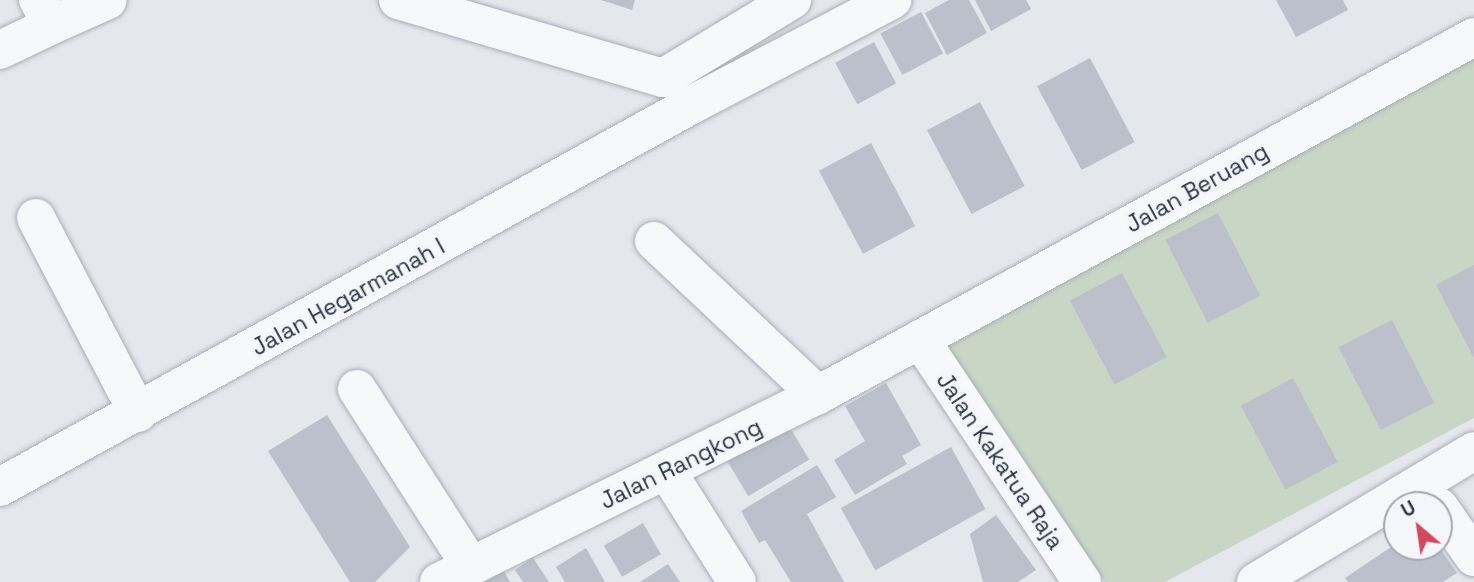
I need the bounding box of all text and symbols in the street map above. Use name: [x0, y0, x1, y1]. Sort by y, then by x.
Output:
street label: Jalan Beruang: [1121, 137, 1273, 239]
street label: Jalan Hegarmanah I: [247, 232, 449, 362]
street label: Jalan Kakatua Raja: [931, 367, 1069, 555]
street label: Jalan Rangkong: [596, 413, 766, 515]
north arrow: [1383, 491, 1453, 561]
text: U: [1397, 495, 1420, 523]

